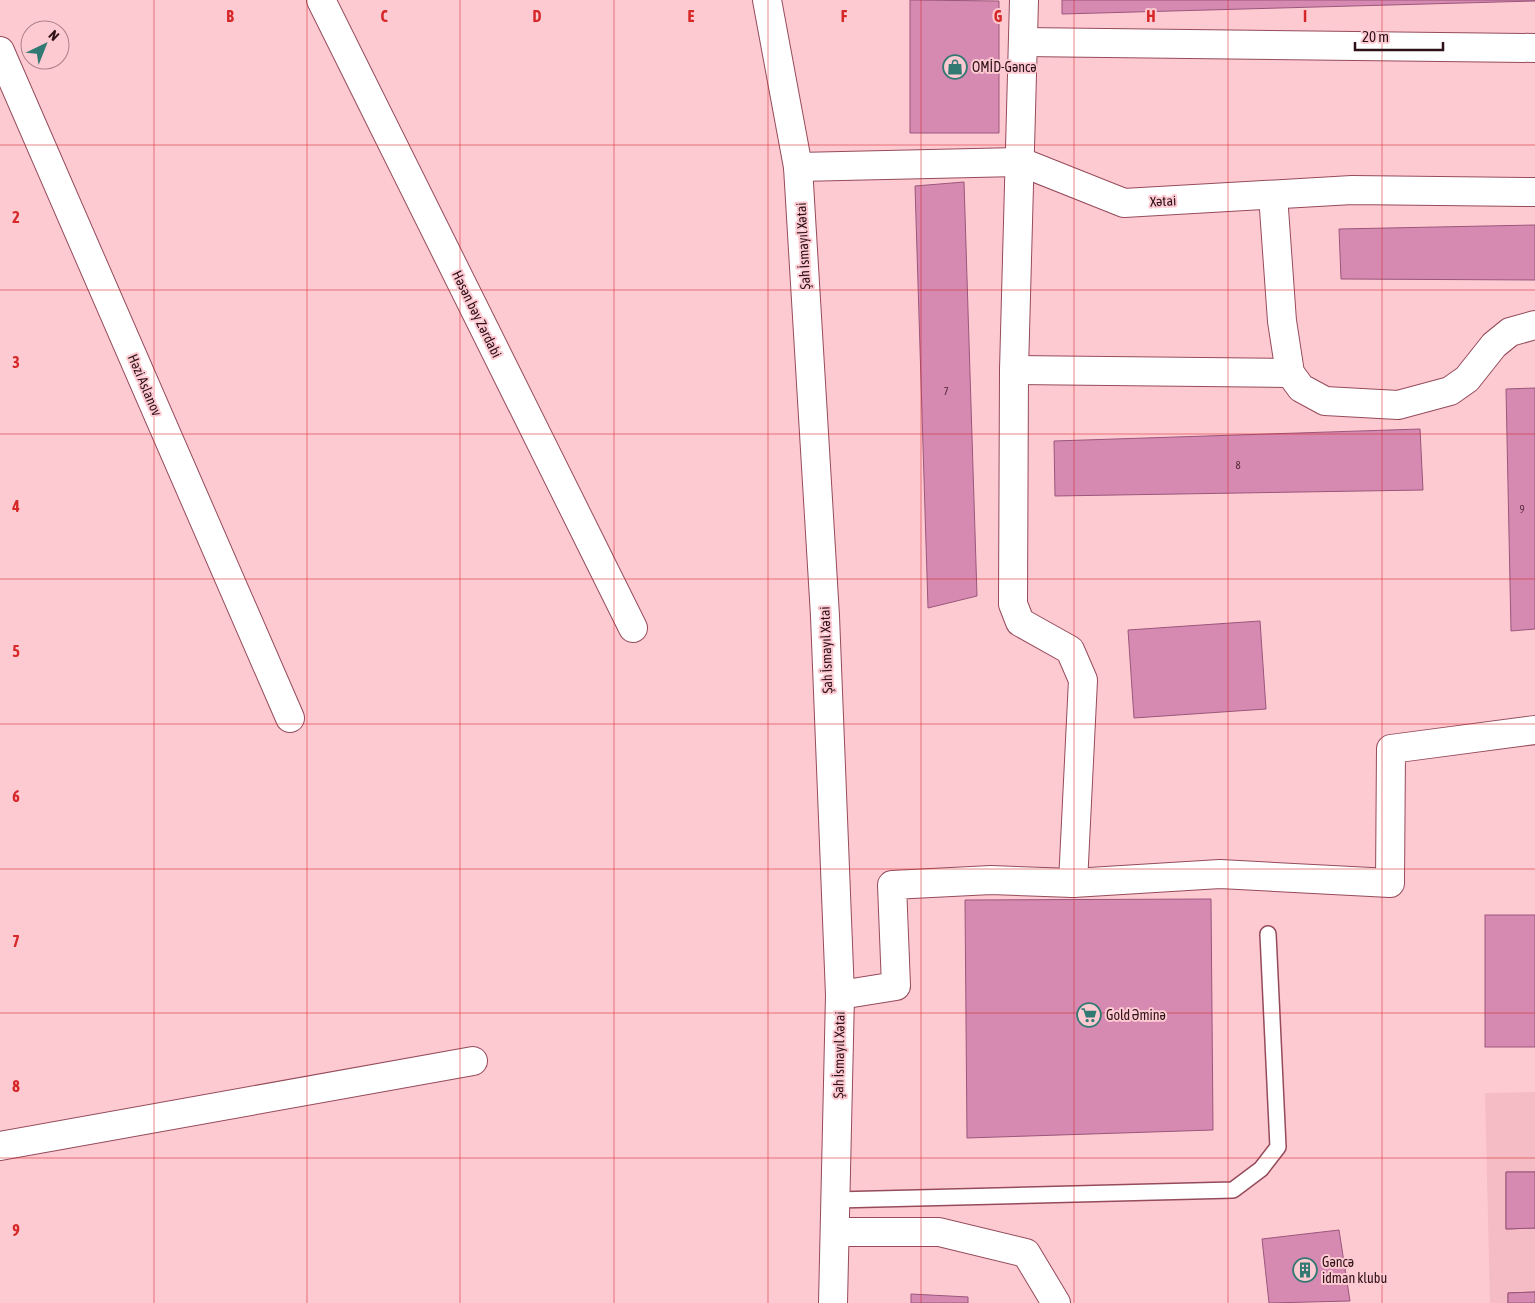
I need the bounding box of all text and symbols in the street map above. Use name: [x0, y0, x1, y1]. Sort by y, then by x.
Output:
text: B: [226, 7, 234, 25]
text: C: [380, 7, 388, 25]
text: D: [533, 7, 542, 25]
text: E: [688, 7, 695, 25]
text: F: [841, 7, 848, 25]
text: G: [994, 7, 1003, 25]
text: H: [1146, 7, 1156, 25]
text: I: [1303, 7, 1307, 25]
north arrow: [20, 20, 70, 70]
scale bar: [1355, 20, 1442, 52]
text: N: [45, 27, 62, 44]
text: 20 m: [1362, 28, 1389, 45]
shop icon: OMİD-Gəncə: [942, 54, 968, 80]
place label: OMİD-Gəncə: [972, 59, 1037, 75]
street label: Xətai: [1149, 192, 1177, 210]
street label: Şah İsmayıl Xətai: [793, 202, 813, 290]
text: 2: [12, 208, 20, 226]
street label: Həsən bəy Zərdabi: [449, 268, 505, 360]
street label: Həzi Aslanov: [125, 352, 165, 419]
text: 3: [12, 353, 20, 371]
house number: 7: [943, 385, 949, 397]
house number: 8: [1235, 459, 1241, 471]
text: 4: [11, 497, 20, 515]
house number: 9: [1519, 503, 1525, 515]
street label: Şah İsmayıl Xətai: [816, 606, 836, 694]
text: 5: [12, 642, 20, 660]
text: 6: [12, 787, 20, 805]
text: 7: [12, 932, 20, 950]
supermarket icon: Gold Əminə: [1076, 1002, 1102, 1028]
place label: Gold Əminə: [1106, 1007, 1166, 1023]
street label: Şah İsmayıl Xətai: [830, 1011, 848, 1099]
text: 8: [12, 1077, 20, 1095]
text: 9: [12, 1221, 20, 1239]
place label: Gəncə idman klubu: [1322, 1254, 1387, 1286]
building icon: Gəncə idman klubu: [1292, 1257, 1318, 1283]

